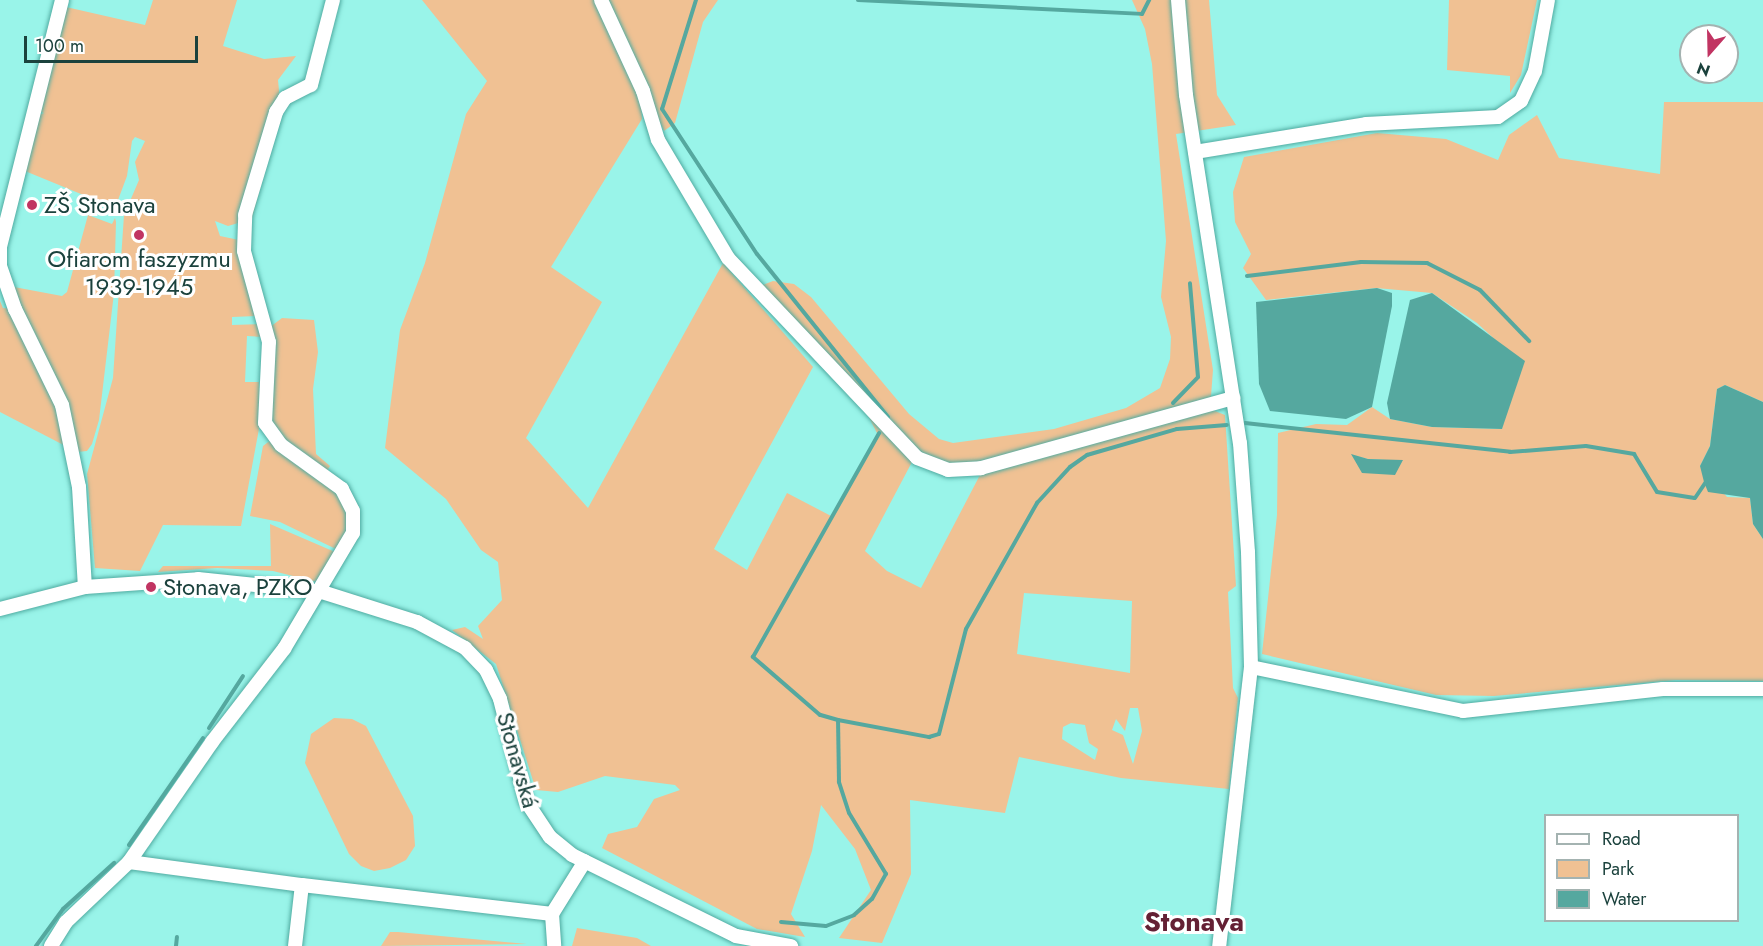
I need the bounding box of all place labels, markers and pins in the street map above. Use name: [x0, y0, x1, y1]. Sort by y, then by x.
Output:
place label: ZŠ Stonava: [44, 191, 156, 219]
marker: ZŠ Stonava: [25, 198, 39, 212]
marker: Ofiarom faszyzmu 1939-1945: [132, 228, 146, 242]
place label: Ofiarom faszyzmu 1939-1945: [47, 245, 231, 301]
place label: Stonava, PZKO: [163, 573, 313, 601]
marker: Stonava, PZKO: [144, 580, 158, 594]

